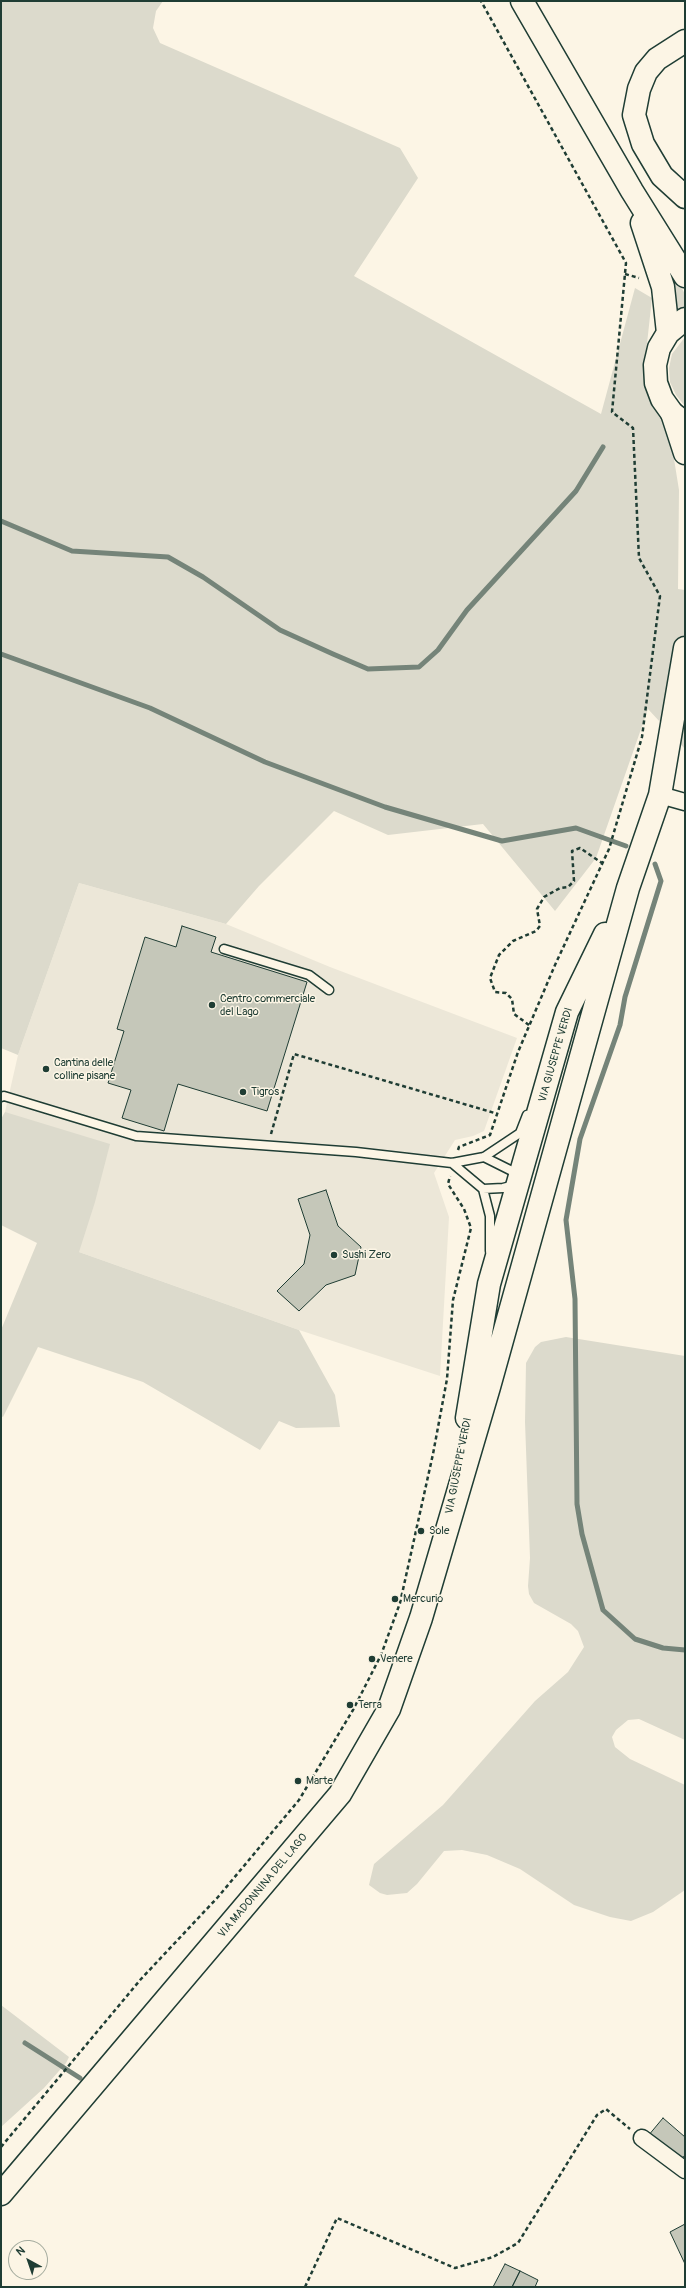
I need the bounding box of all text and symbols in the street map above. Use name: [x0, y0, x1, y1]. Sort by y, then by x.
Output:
place label: Centro commerciale del Lago: [220, 992, 315, 1018]
marker: Centro commerciale del Lago: [207, 1000, 217, 1010]
street label: VIA GIUSEPPE VERDI: [536, 1006, 576, 1104]
place label: Cantina delle colline pisane: [54, 1056, 115, 1082]
marker: Cantina delle colline pisane: [41, 1064, 51, 1074]
place label: Tigros: [251, 1085, 279, 1099]
marker: Tigros: [238, 1087, 248, 1097]
place label: Sushi Zero: [342, 1248, 391, 1262]
marker: Sushi Zero: [329, 1250, 339, 1260]
street label: VIA GIUSEPPE VERDI: [443, 1417, 475, 1515]
place label: Sole: [429, 1524, 449, 1538]
marker: Sole: [416, 1526, 426, 1536]
place label: Mercurio: [403, 1592, 443, 1606]
marker: Mercurio: [390, 1594, 400, 1604]
place label: Venere: [380, 1652, 413, 1666]
marker: Venere: [367, 1654, 377, 1664]
place label: Terra: [358, 1698, 382, 1712]
marker: Terra: [345, 1700, 355, 1710]
place label: Marte: [306, 1774, 333, 1788]
marker: Marte: [293, 1776, 303, 1786]
street label: VIA MADONNINA DEL LAGO: [216, 1831, 310, 1941]
north arrow: [8, 2240, 48, 2280]
text: N: [14, 2244, 28, 2259]

